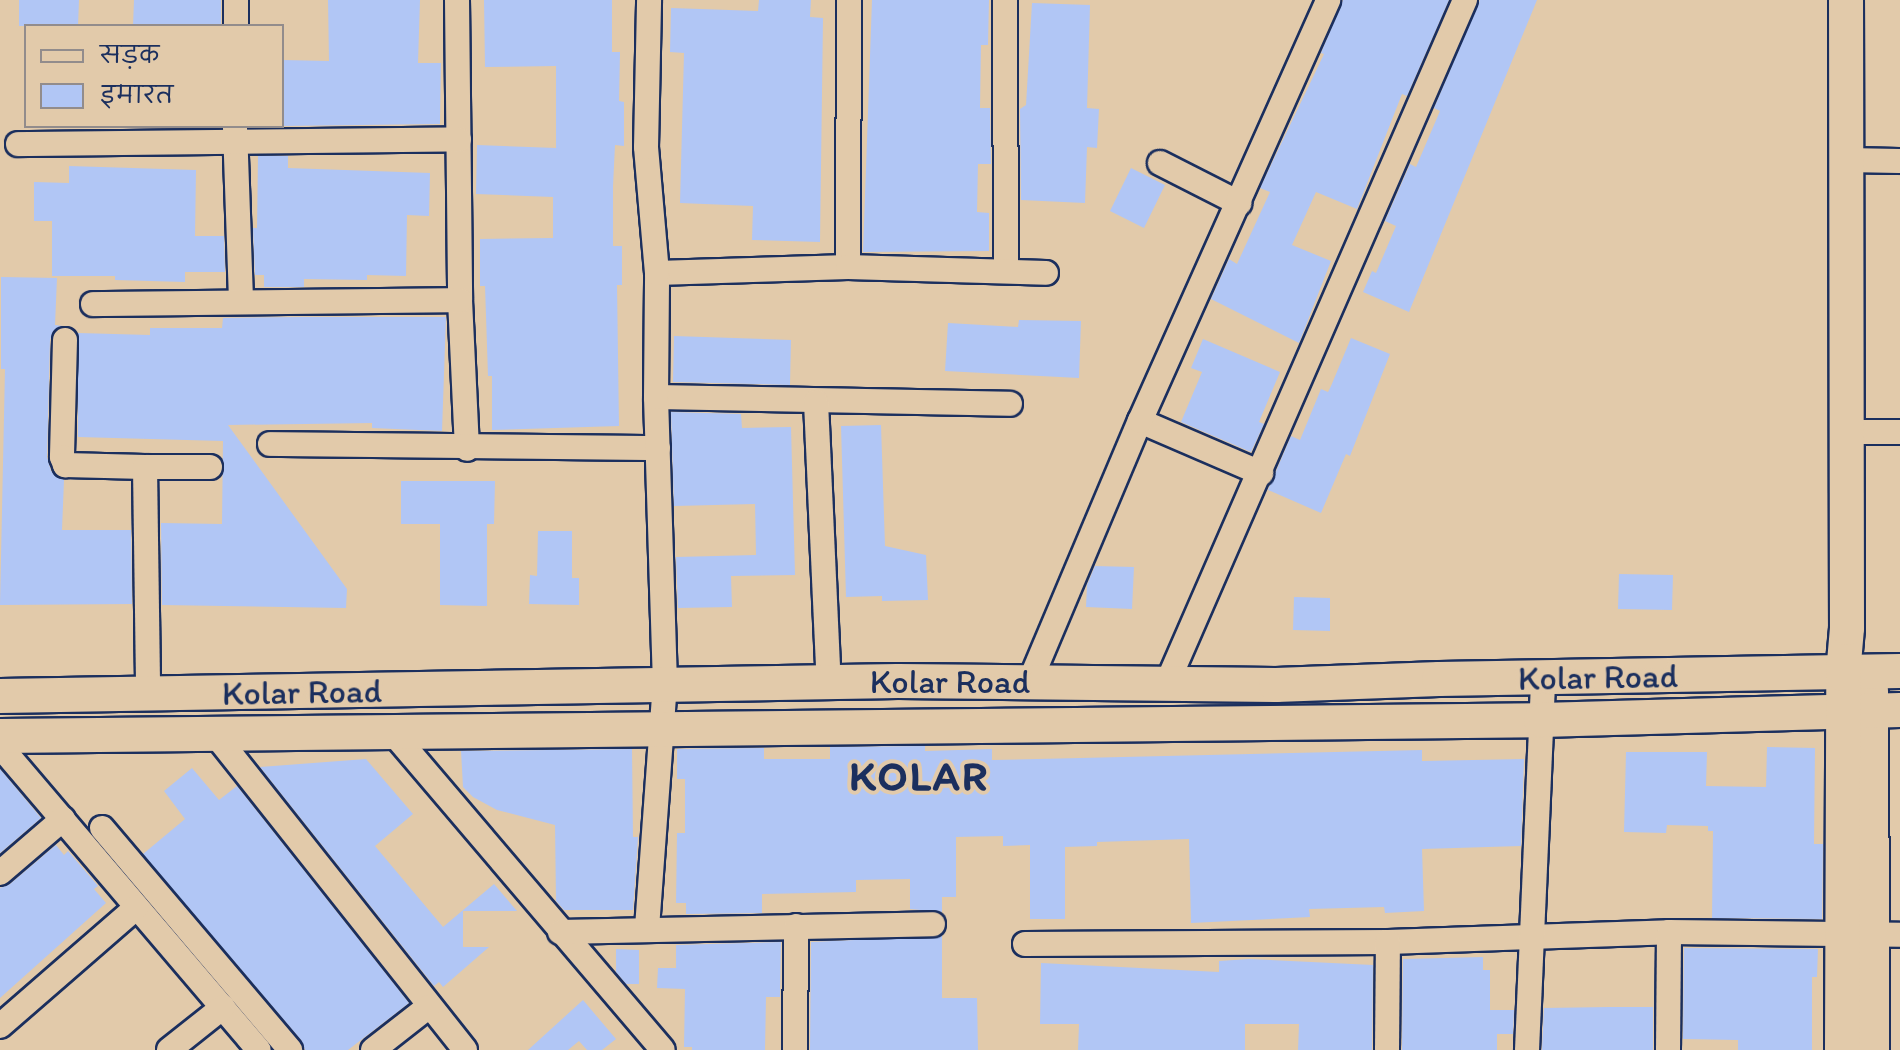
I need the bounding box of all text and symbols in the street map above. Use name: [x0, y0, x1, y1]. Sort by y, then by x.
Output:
legend: [24, 24, 284, 128]
text: सड़क: [100, 40, 159, 69]
text: इमारत: [100, 80, 173, 109]
street label: Kolar Road: [1518, 655, 1678, 699]
street label: Kolar Road: [871, 662, 1029, 702]
street label: Kolar Road: [222, 670, 382, 714]
district label: KOLAR: [849, 751, 989, 801]

